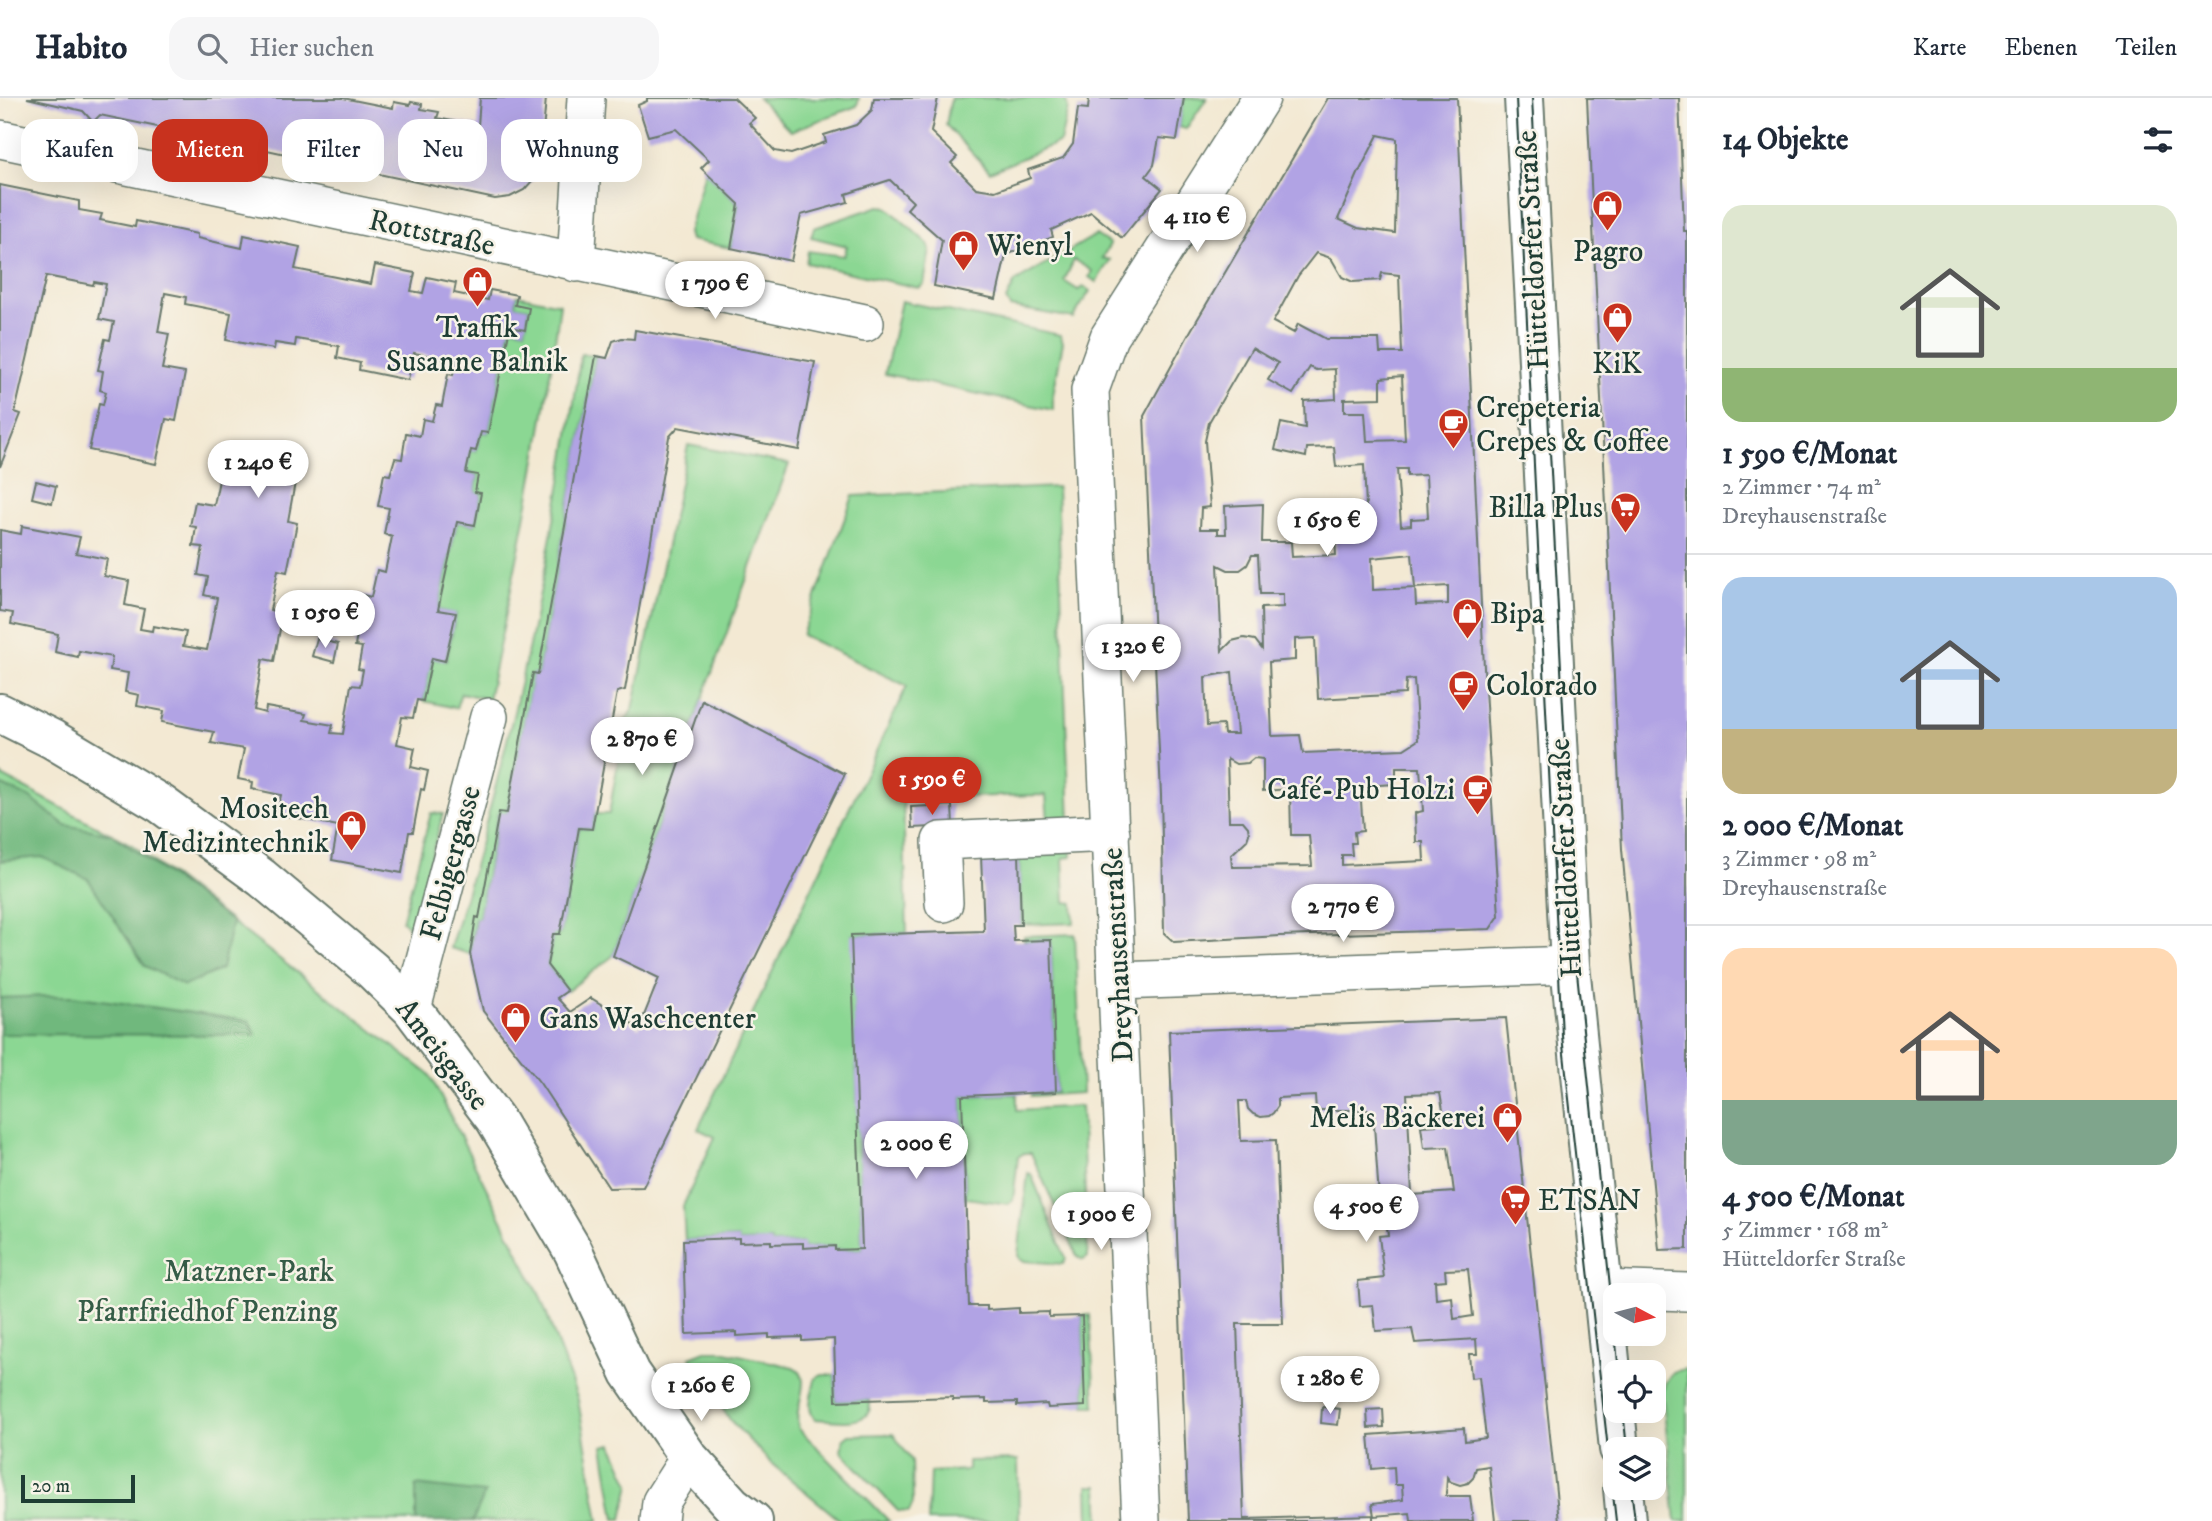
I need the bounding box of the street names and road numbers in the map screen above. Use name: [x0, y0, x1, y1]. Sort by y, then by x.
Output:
street label: Hütteldorfer Straße: [1509, 129, 1558, 371]
street label: Rottstraße: [365, 202, 498, 265]
street label: Hütteldorfer Straße: [1542, 737, 1591, 979]
street label: Felbigergasse: [413, 782, 490, 945]
street label: Dreyhausenstraße: [1094, 847, 1143, 1063]
street label: Ameisgasse: [387, 992, 497, 1118]

